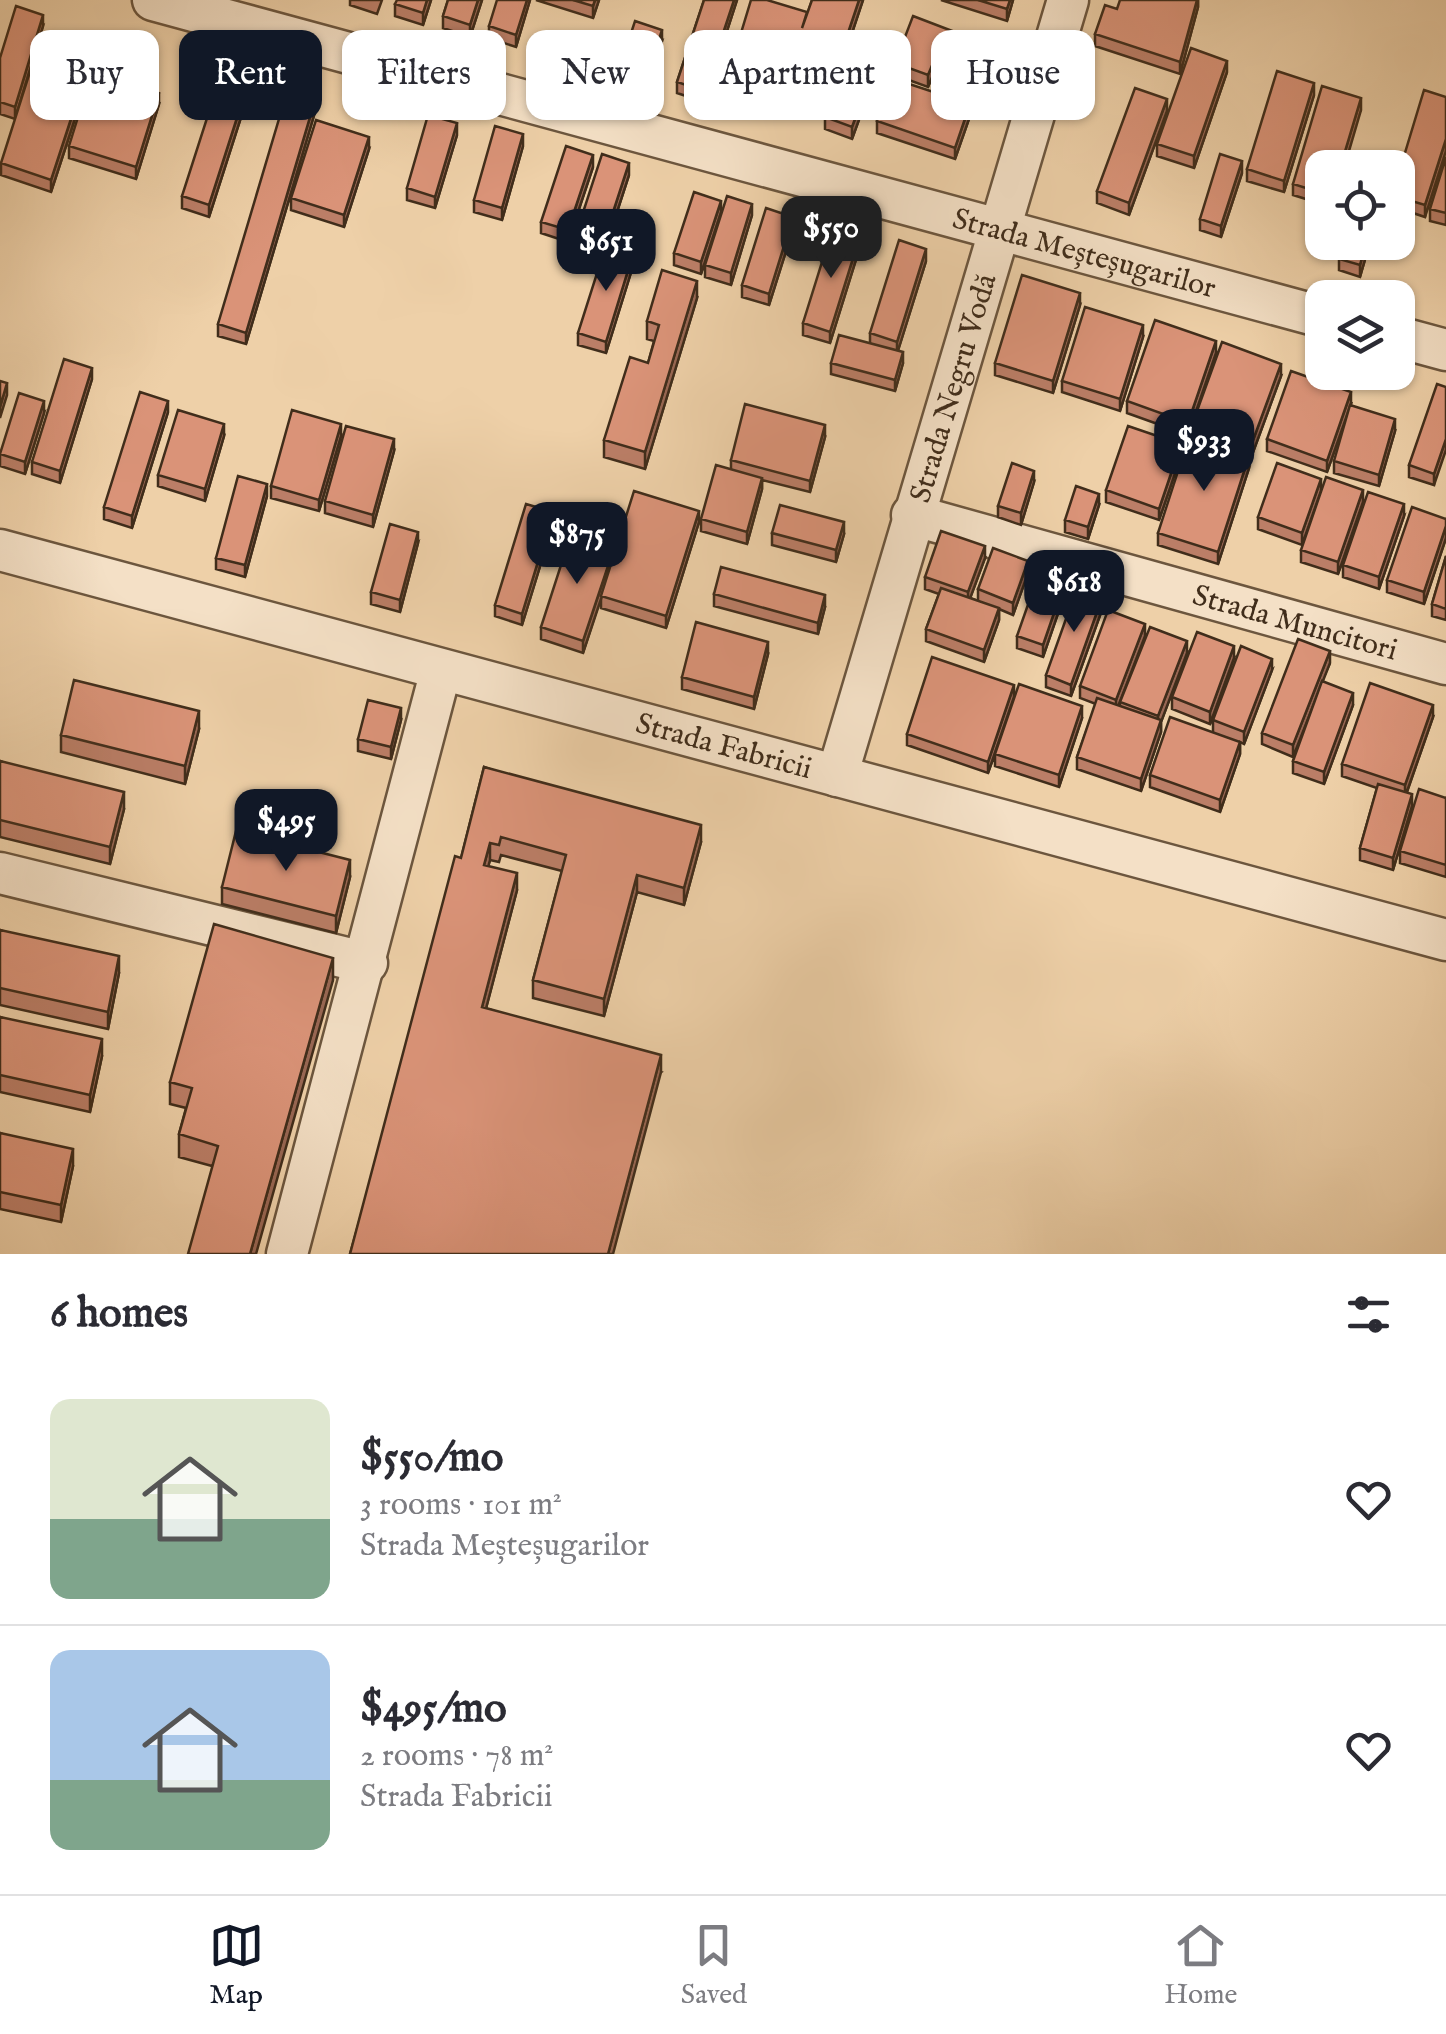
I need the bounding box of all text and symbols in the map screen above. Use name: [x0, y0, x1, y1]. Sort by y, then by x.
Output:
chip: Buy: [30, 30, 159, 120]
chip: Rent: [179, 30, 322, 120]
chip: Filters: [342, 30, 506, 120]
chip: New: [526, 30, 664, 120]
chip: Apartment: [684, 30, 911, 120]
chip: House: [931, 30, 1095, 120]
map controls: [1305, 150, 1415, 390]
button: locate: [1305, 150, 1415, 260]
pin: $550: [772, 196, 890, 281]
street label: Strada Meșteșugarilor: [948, 201, 1220, 308]
text: $550: [803, 208, 859, 249]
pin: $651: [547, 209, 665, 294]
text: $651: [579, 221, 633, 262]
street label: Strada Negru Vodă: [902, 269, 1006, 507]
button: layers: [1305, 280, 1415, 390]
pin: $933: [1145, 409, 1263, 494]
text: $933: [1176, 421, 1232, 462]
pin: $875: [518, 502, 636, 587]
text: $875: [549, 514, 605, 555]
pin: $618: [1015, 550, 1133, 635]
text: $618: [1046, 562, 1102, 603]
street label: Strada Muncitori: [1188, 577, 1401, 671]
street label: Strada Fabricii: [631, 705, 816, 789]
pin: $495: [227, 789, 345, 874]
text: $495: [257, 801, 315, 842]
icon: filters: [1341, 1287, 1396, 1342]
text: 6 homes: [50, 1288, 188, 1341]
text: $550/mo: [360, 1432, 503, 1485]
icon: home: [130, 1439, 250, 1559]
icon: heart: [1341, 1472, 1396, 1527]
text: 3 rooms · 101 m²: [360, 1485, 562, 1526]
text: Strada Meșteșugarilor: [360, 1526, 649, 1567]
text: $495/mo: [360, 1683, 507, 1736]
icon: home: [130, 1690, 250, 1810]
icon: heart: [1341, 1723, 1396, 1778]
text: 2 rooms · 78 m²: [360, 1736, 553, 1777]
text: Strada Fabricii: [360, 1777, 553, 1818]
tab: Map: [209, 1918, 264, 2013]
tab: Saved: [681, 1918, 747, 2013]
tab: Home: [1164, 1918, 1237, 2013]

